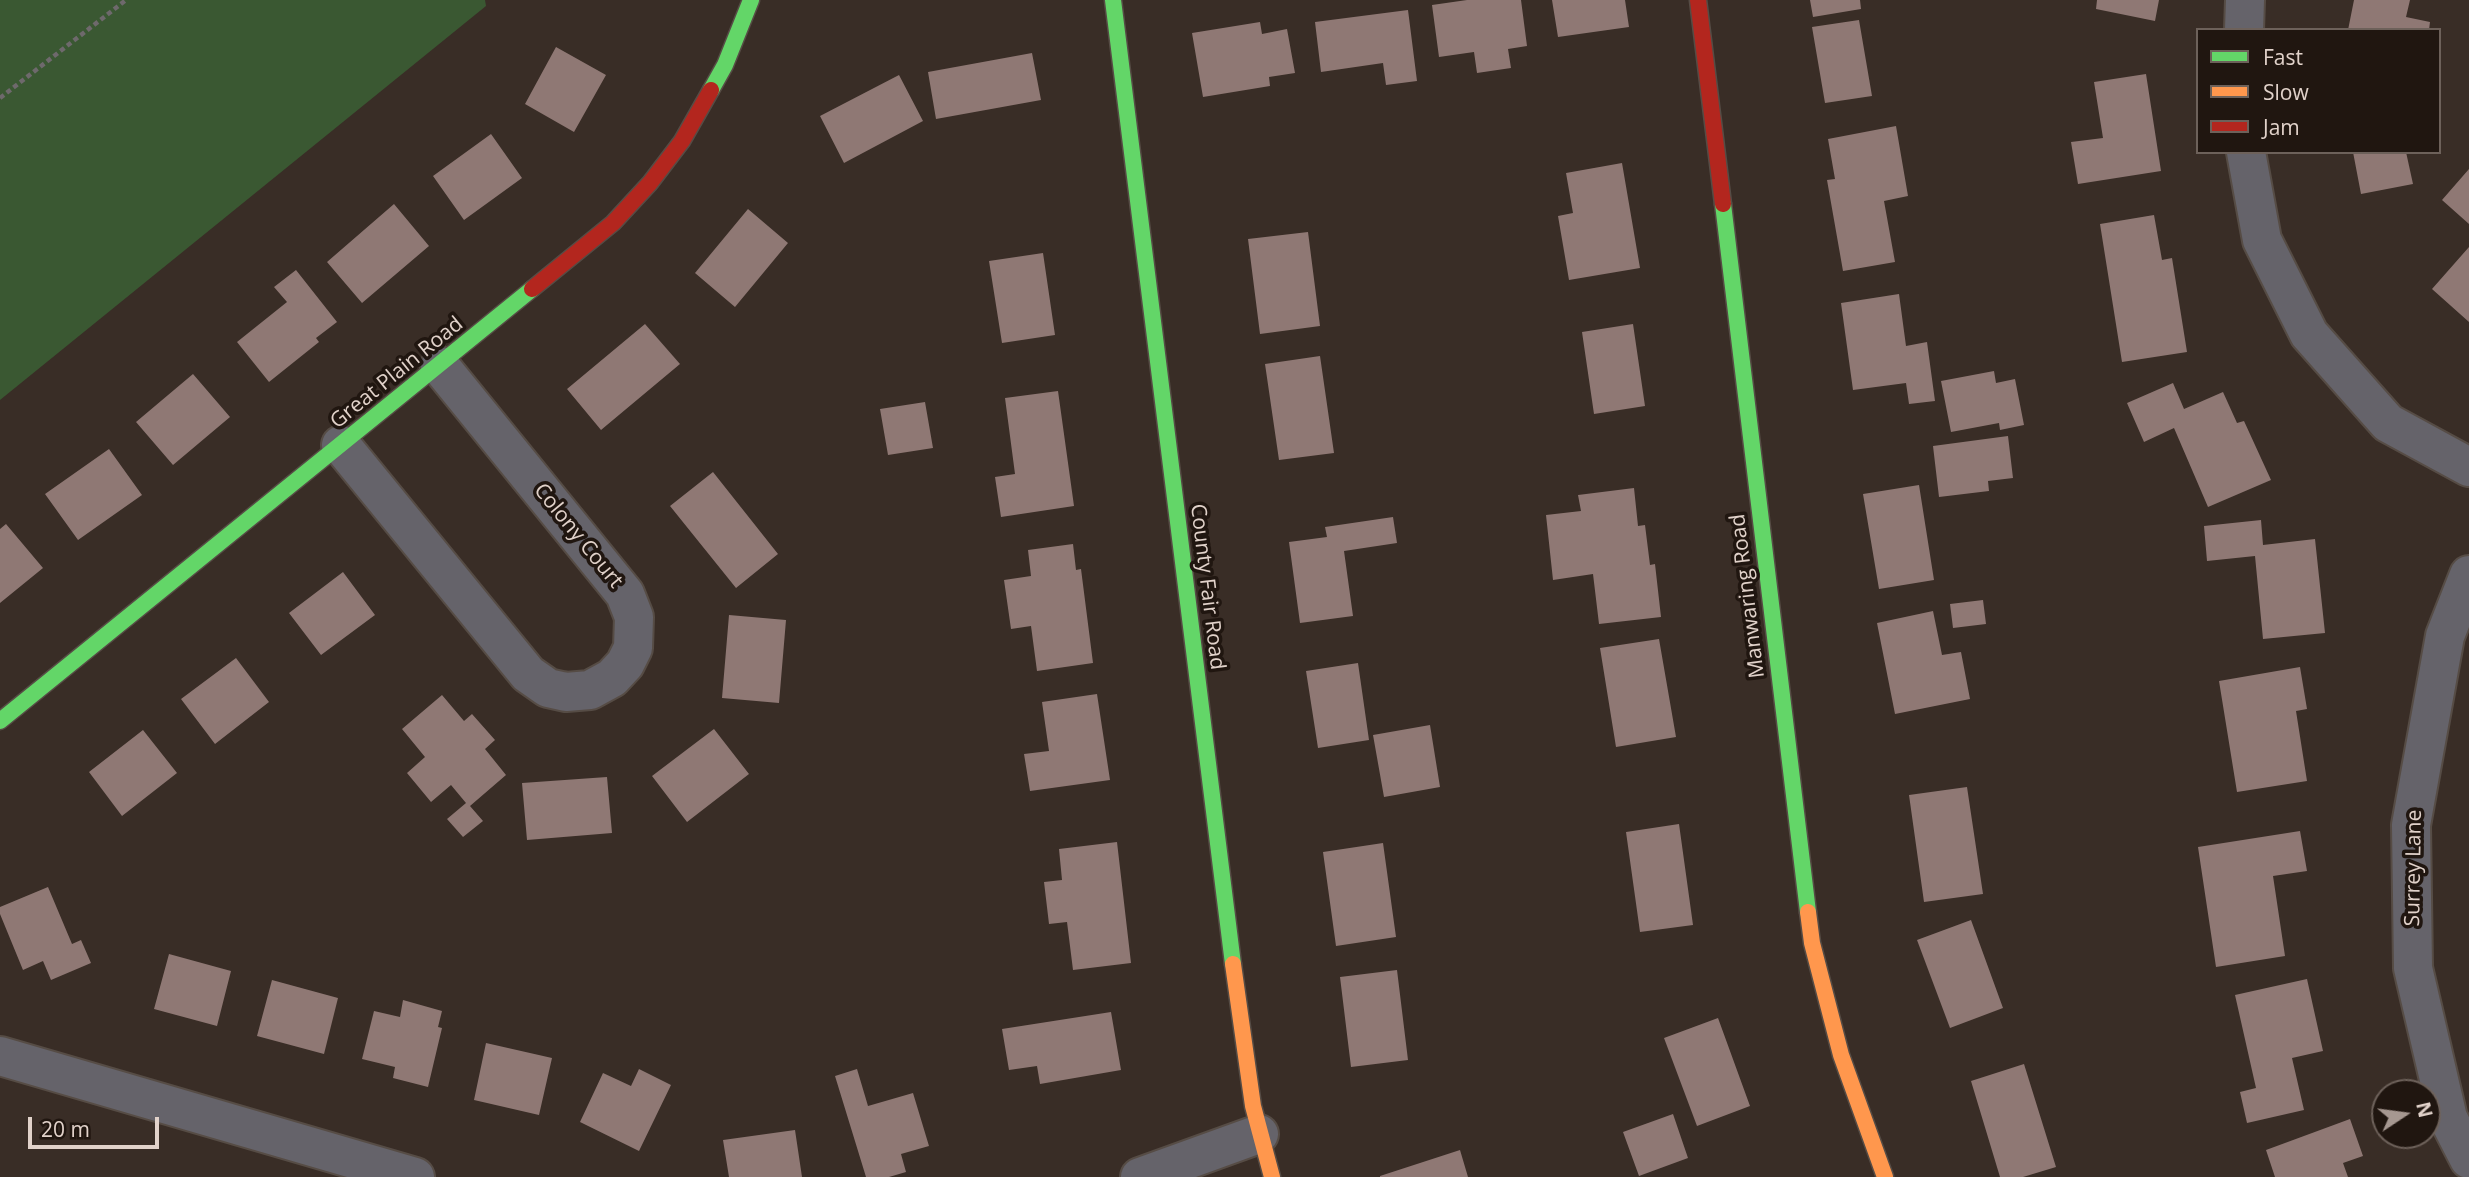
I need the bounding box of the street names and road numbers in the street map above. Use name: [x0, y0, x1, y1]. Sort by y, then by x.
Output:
street label: Great Plain Road: [325, 312, 469, 434]
street label: Colony Court: [528, 479, 628, 593]
street label: County Fair Road: [1184, 503, 1230, 671]
street label: Manwaring Road: [1725, 513, 1771, 679]
street label: Surrey Lane: [2400, 809, 2428, 927]

